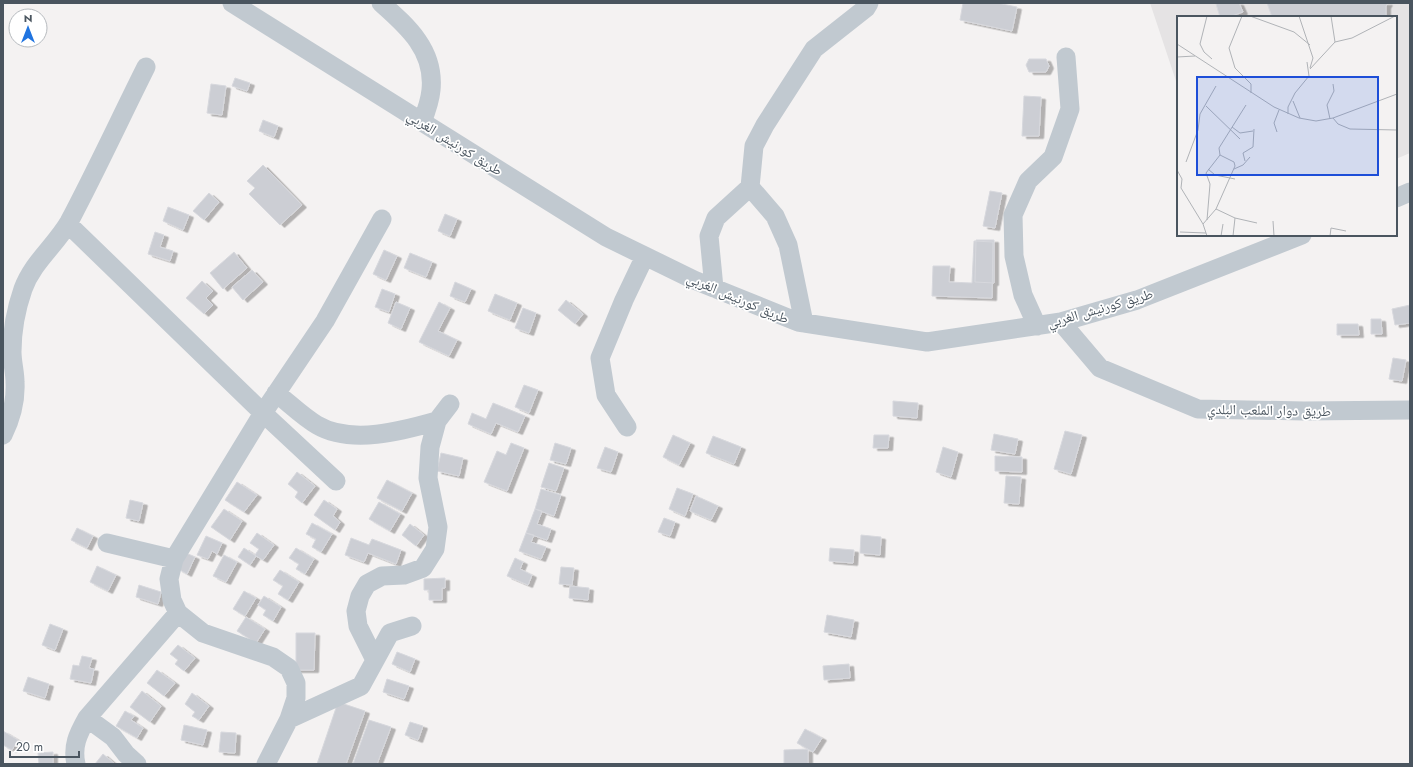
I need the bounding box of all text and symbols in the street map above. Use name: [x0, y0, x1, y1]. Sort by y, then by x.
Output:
north arrow: [8, 8, 48, 48]
text: N: [24, 10, 32, 26]
inset map: [1177, 16, 1397, 236]
street label: طريق كورنيش الغربي: [403, 106, 507, 182]
street label: طريق كورنيش الغربي: [683, 267, 792, 330]
street label: طريق كورنيش الغربي: [1045, 283, 1156, 334]
street label: طريق دوار الملعب البلدي: [1207, 399, 1331, 423]
scale bar: [10, 733, 79, 759]
text: 20 m: [16, 738, 43, 756]

